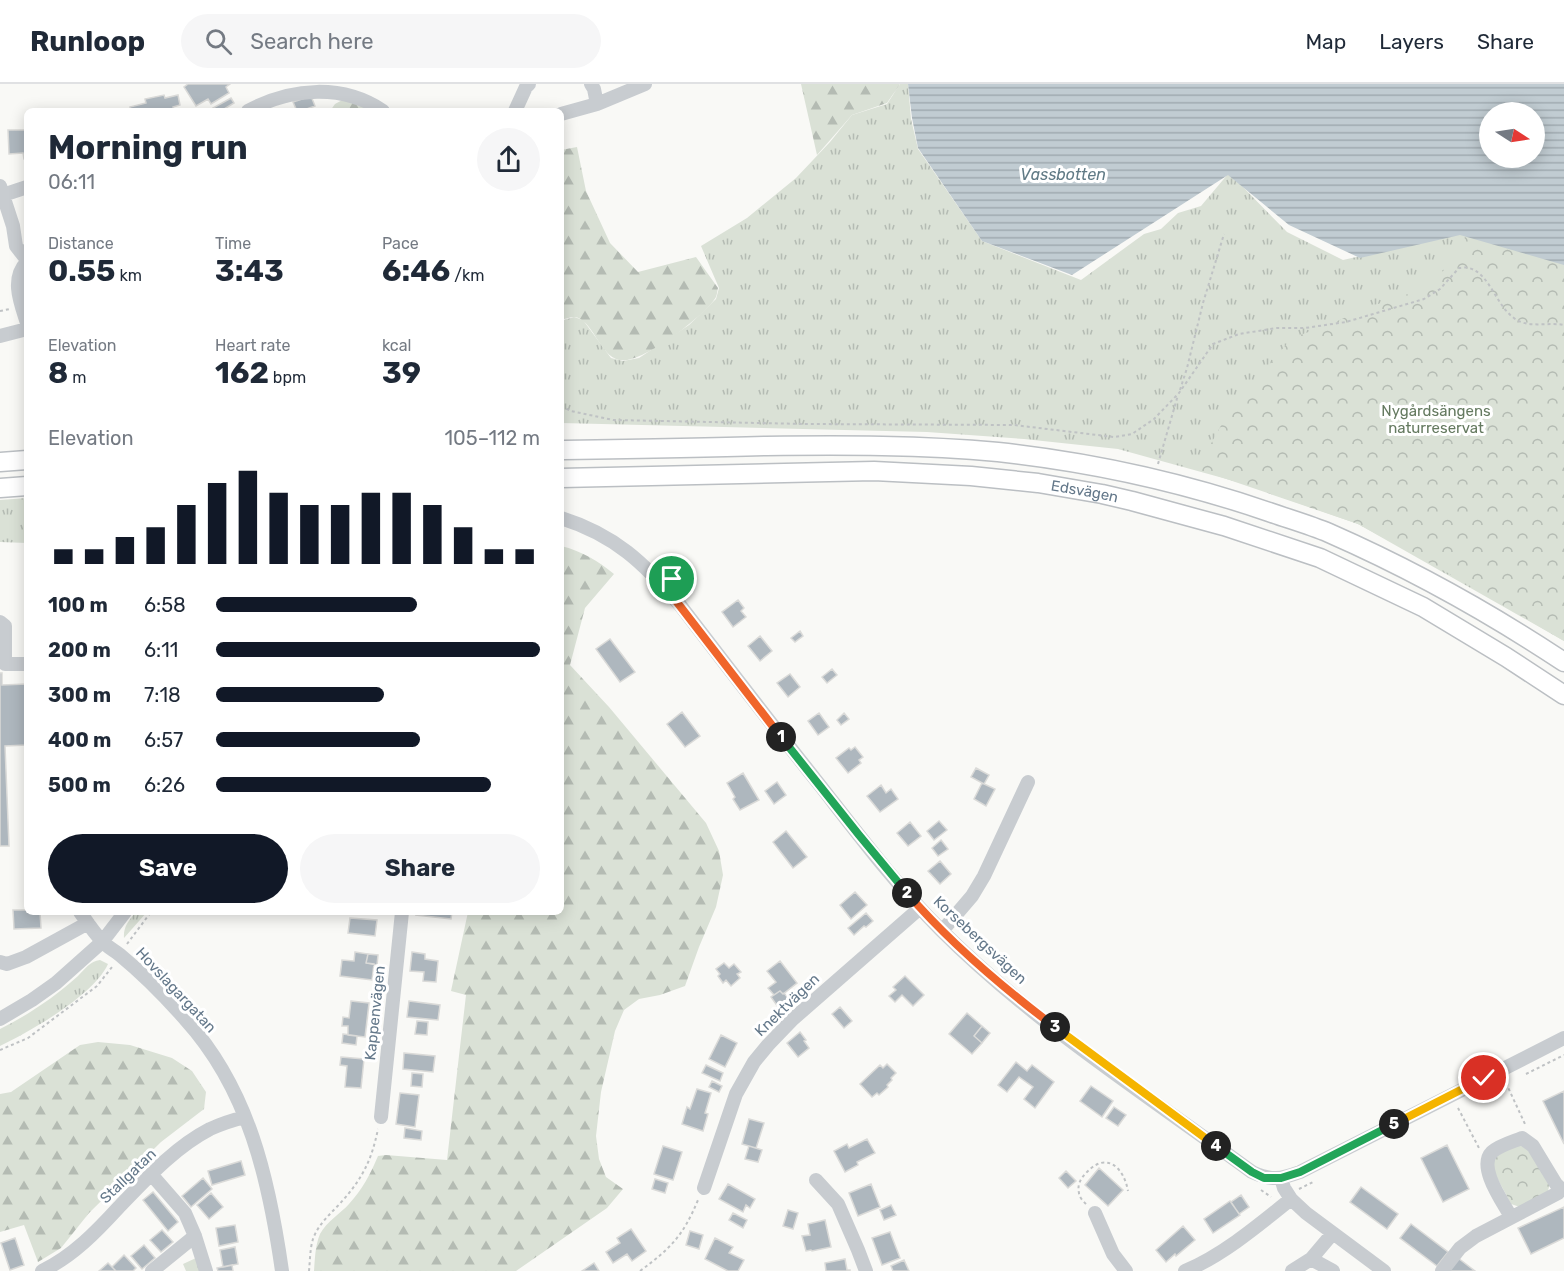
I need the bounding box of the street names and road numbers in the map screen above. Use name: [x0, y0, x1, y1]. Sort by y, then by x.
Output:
street label: Edsvägen: [1050, 476, 1120, 507]
street label: Korsebergsvägen: [930, 892, 1030, 988]
street label: Hovslagargatan: [132, 944, 220, 1036]
street label: Kappenvägen: [361, 965, 389, 1061]
street label: Knektvägen: [751, 970, 823, 1040]
street label: Stallgatan: [96, 1145, 160, 1207]

